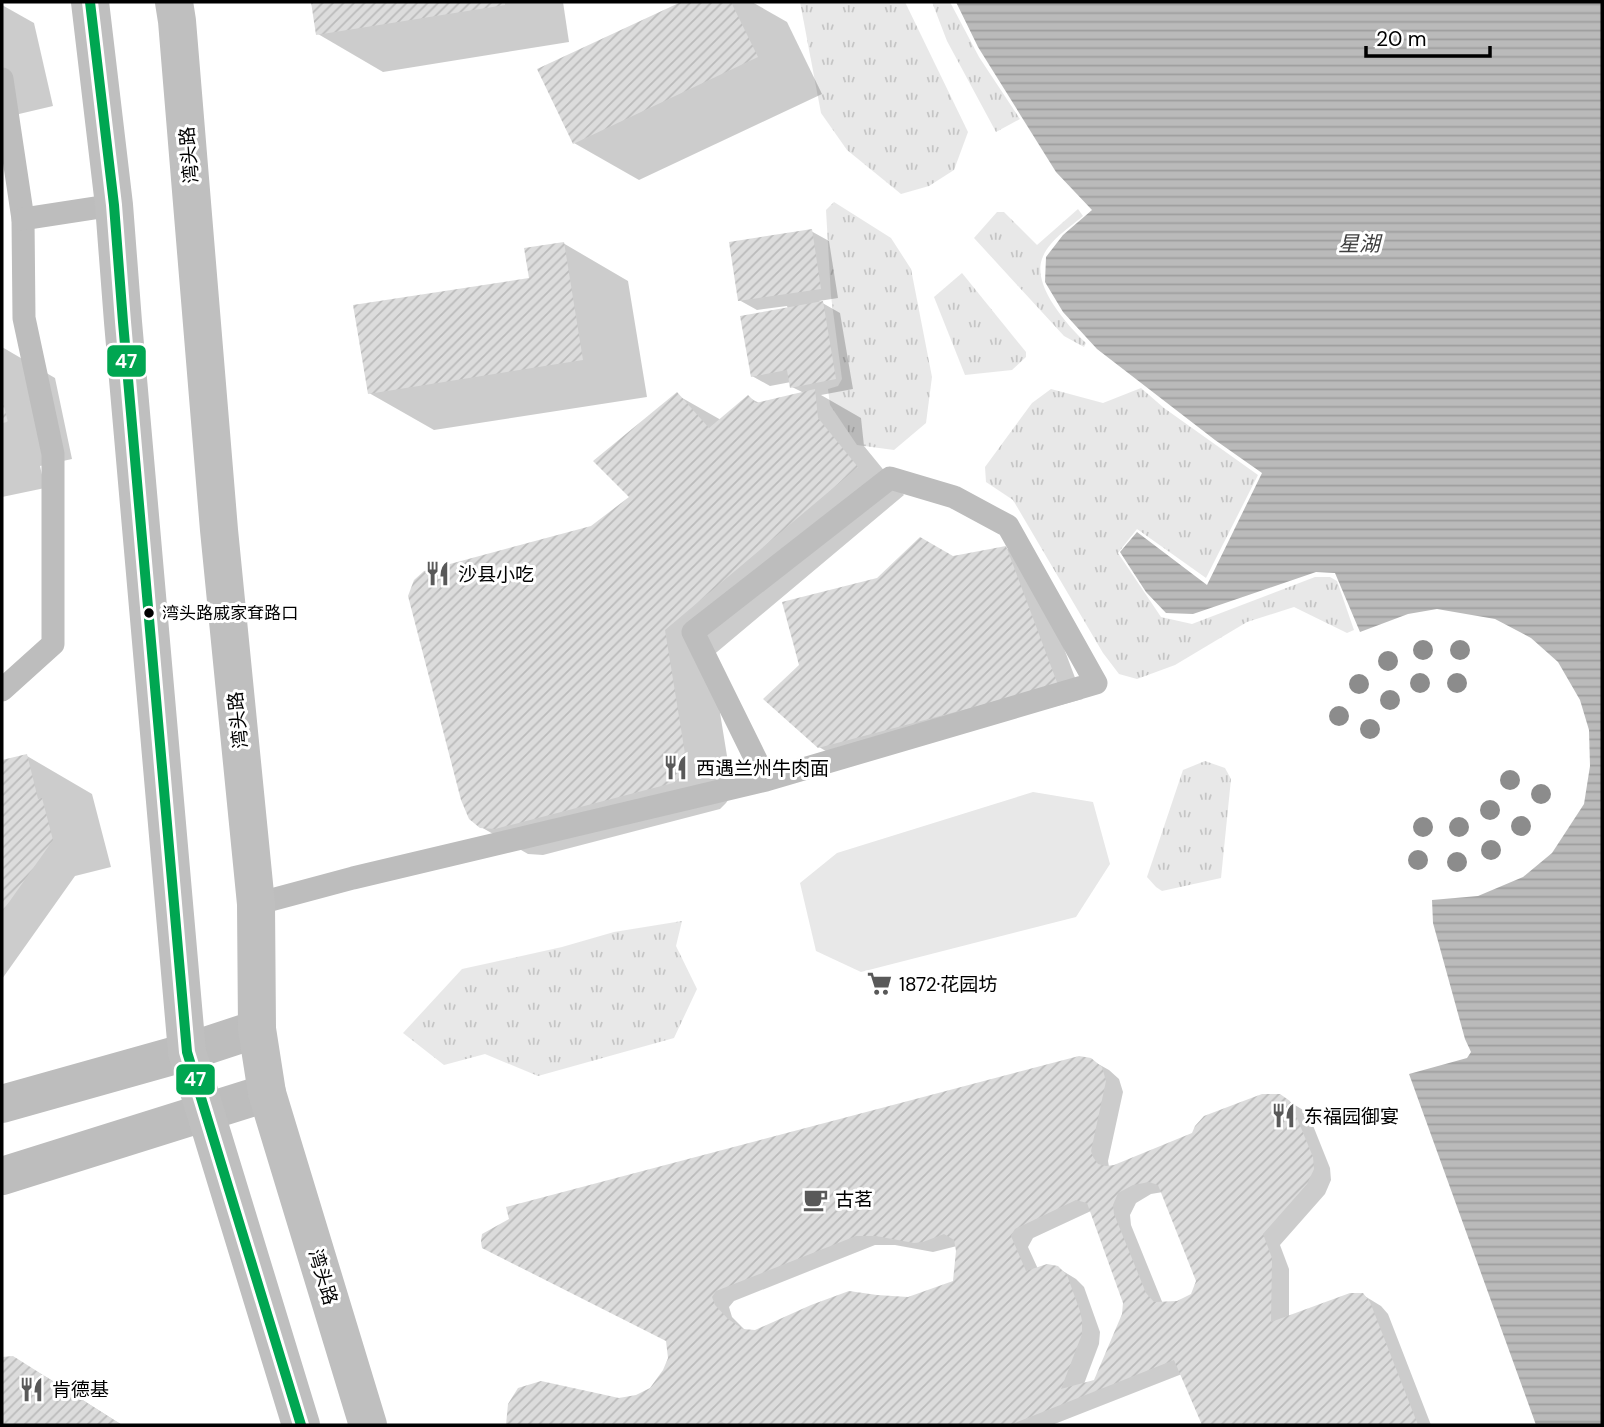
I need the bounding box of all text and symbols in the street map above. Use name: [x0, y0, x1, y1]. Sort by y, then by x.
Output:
scale bar: [1366, 14, 1490, 58]
text: 20 m: [1376, 25, 1427, 53]
street label: 湾头路: [174, 126, 204, 184]
water label: 星湖: [1338, 230, 1383, 258]
line badge: 47: [106, 344, 147, 378]
text: 47: [115, 349, 137, 374]
restaurant icon: 沙县小吃: [424, 560, 452, 588]
place label: 沙县小吃: [458, 562, 534, 587]
place label: 湾头路戚家耷路口: [162, 602, 298, 624]
marker: 湾头路戚家耷路口: [142, 606, 156, 620]
street label: 湾头路: [223, 690, 253, 750]
restaurant icon: 西遇兰州牛肉面: [662, 754, 690, 782]
place label: 西遇兰州牛肉面: [696, 756, 829, 781]
supermarket icon: 1872·花园坊: [865, 970, 893, 998]
place label: 1872·花园坊: [899, 972, 997, 997]
line badge: 47: [175, 1063, 216, 1096]
text: 47: [184, 1067, 206, 1092]
restaurant icon: 东福园御宴: [1270, 1102, 1298, 1130]
place label: 东福园御宴: [1304, 1104, 1399, 1129]
cafe icon: 古茗: [801, 1185, 829, 1213]
place label: 古茗: [835, 1187, 873, 1212]
street label: 湾头路: [303, 1246, 343, 1308]
restaurant icon: 肯德基: [18, 1375, 46, 1403]
place label: 肯德基: [52, 1377, 109, 1402]

